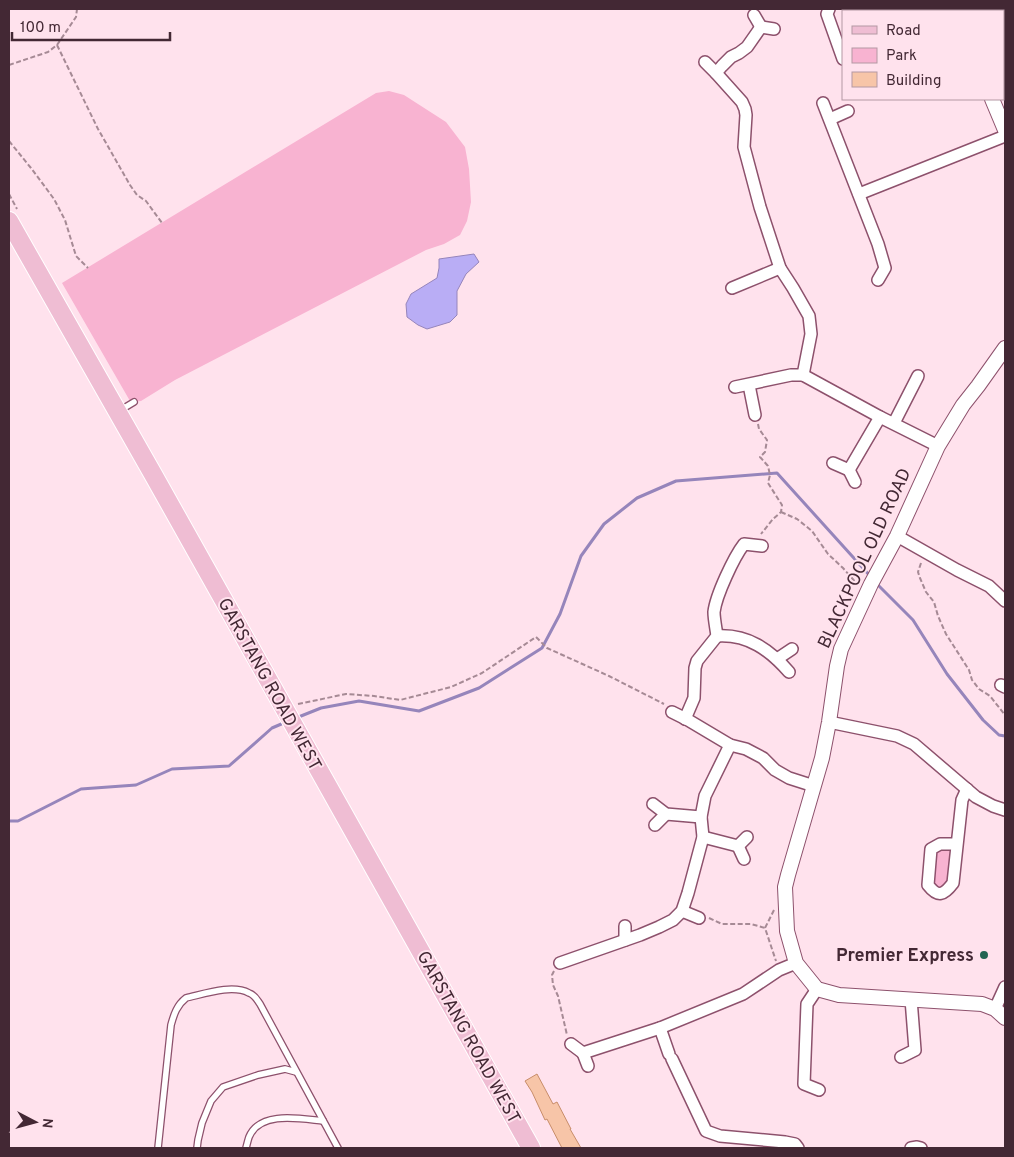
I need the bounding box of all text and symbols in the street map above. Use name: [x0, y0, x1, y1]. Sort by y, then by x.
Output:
scale bar: [12, 10, 170, 42]
legend: [842, 10, 1004, 100]
text: 100 m: [20, 19, 61, 38]
text: Road: [886, 22, 921, 41]
text: Park: [886, 47, 917, 66]
text: Building: [886, 72, 941, 91]
street label: BLACKPOOL OLD ROAD: [813, 465, 917, 652]
street label: GARSTANG ROAD WEST: [212, 594, 326, 775]
place label: Premier Express: [836, 945, 974, 968]
street label: GARSTANG ROAD WEST: [411, 947, 525, 1128]
marker: Premier Express: [978, 949, 990, 961]
north arrow: [10, 1097, 60, 1147]
text: N: [37, 1117, 55, 1129]

